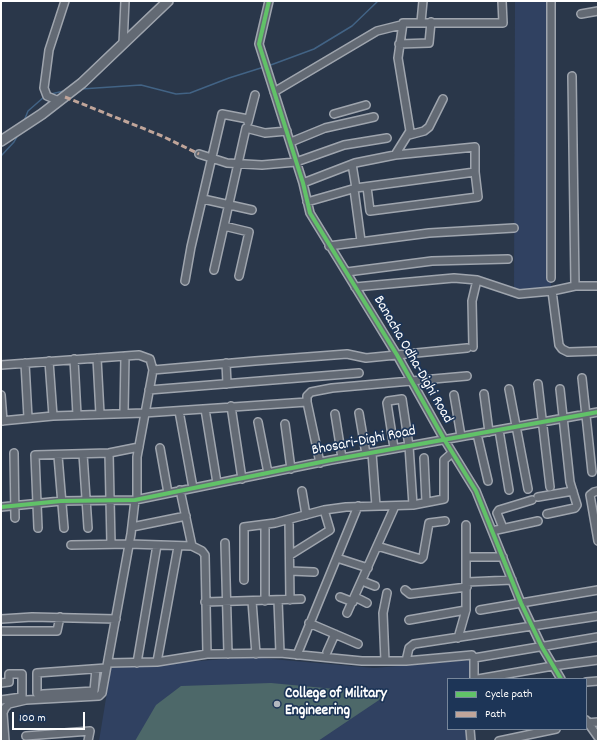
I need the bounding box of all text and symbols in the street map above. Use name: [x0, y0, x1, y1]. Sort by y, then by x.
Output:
street label: Banacha Odha-Dighi Road: [368, 293, 456, 427]
street label: Bhosari-Dighi Road: [310, 423, 418, 461]
legend: [447, 678, 587, 730]
place label: College of Military Engineering: [285, 686, 387, 721]
text: Cycle path: [485, 686, 533, 703]
marker: College of Military Engineering: [272, 699, 282, 709]
scale bar: [14, 704, 87, 730]
text: Path: [485, 706, 506, 723]
text: 100 m: [19, 710, 46, 727]

